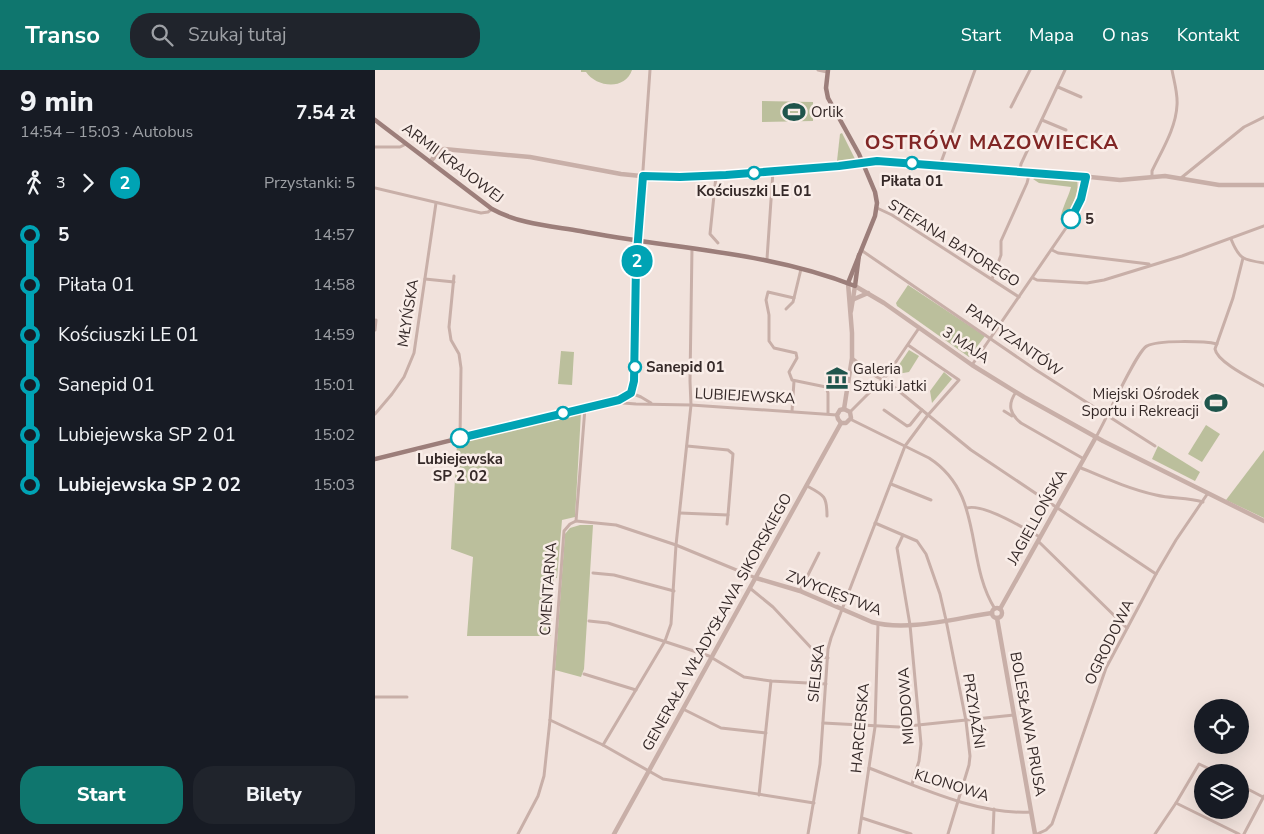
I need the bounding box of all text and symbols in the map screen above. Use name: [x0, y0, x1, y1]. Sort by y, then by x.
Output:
search box: [130, 13, 480, 58]
text: Transo: [25, 19, 100, 51]
icon: search: [148, 21, 176, 49]
text: Szukaj tutaj: [188, 22, 287, 48]
text: Start: [961, 23, 1001, 47]
text: Mapa: [1029, 23, 1074, 47]
text: O nas: [1102, 23, 1149, 47]
text: Kontakt: [1177, 23, 1239, 47]
text: 9 min: [20, 83, 94, 121]
sports icon: Orlik: [781, 99, 807, 125]
text: 7.54 zł: [296, 100, 355, 126]
place label: Orlik: [811, 102, 844, 122]
street label: ARMII KRAJOWEJ: [398, 118, 508, 208]
text: 14:54 – 15:03 · Autobus: [20, 121, 193, 143]
district label: OSTRÓW MAZOWIECKA: [865, 129, 1119, 156]
marker: Piłata 01: [905, 156, 919, 170]
marker: Kościuszki LE 01: [747, 166, 761, 180]
icon: walk: [20, 169, 48, 197]
icon: forward: [74, 169, 102, 197]
text: 2: [120, 171, 130, 195]
place label: Piłata 01: [881, 171, 943, 191]
text: 3: [56, 172, 66, 194]
text: Przystanki: 5: [264, 172, 355, 194]
place label: Kościuszki LE 01: [696, 181, 812, 201]
street label: STEFANA BATOREGO: [884, 194, 1024, 292]
marker: 5: [1061, 209, 1081, 229]
place label: 5: [1085, 209, 1094, 229]
text: 5: [58, 222, 69, 248]
text: 14:57: [313, 224, 355, 246]
line badge: 2: [621, 245, 653, 277]
text: 2: [632, 249, 642, 273]
text: Piłata 01: [58, 272, 135, 298]
text: 14:58: [313, 274, 355, 296]
street label: MŁYŃSKA: [393, 277, 423, 348]
street label: PARTYZANTÓW: [962, 298, 1067, 381]
text: Kościuszki LE 01: [58, 322, 199, 348]
street label: 3 MAJA: [939, 322, 993, 368]
text: 14:59: [313, 324, 355, 346]
place label: Sanepid 01: [646, 357, 724, 377]
place label: Galeria Sztuki Jatki: [853, 359, 927, 396]
marker: Sanepid 01: [628, 360, 642, 374]
museum icon: Galeria Sztuki Jatki: [824, 365, 850, 391]
text: Sanepid 01: [58, 372, 155, 398]
text: 15:01: [313, 374, 355, 396]
street label: LUBIEJEWSKA: [694, 383, 796, 409]
place label: Miejski Ośrodek Sportu i Rekreacji: [1082, 384, 1199, 421]
sports icon: Miejski Ośrodek Sportu i Rekreacji: [1203, 390, 1229, 416]
unlabelled marker: [556, 406, 570, 420]
text: Lubiejewska SP 2 01: [58, 422, 236, 448]
text: 15:02: [313, 424, 355, 446]
marker: Lubiejewska SP 2 02: [450, 428, 470, 448]
place label: Lubiejewska SP 2 02: [417, 449, 503, 486]
street label: JAGIELLOŃSKA: [1002, 466, 1072, 569]
text: Lubiejewska SP 2 02: [58, 472, 241, 498]
text: 15:03: [313, 474, 355, 496]
street label: GENERAŁA WŁADYSŁAWA SIKORSKIEGO: [637, 489, 797, 755]
street label: CMENTARNA: [535, 542, 561, 636]
street label: ZWYCIĘSTWA: [783, 566, 885, 620]
street label: OGRODOWA: [1080, 596, 1138, 688]
street label: SIELSKA: [803, 643, 829, 703]
street label: BOLESŁAWA PRUSA: [1005, 650, 1051, 798]
street label: MIODOWA: [893, 667, 919, 745]
street label: PRZYJAŹNI: [958, 672, 990, 750]
street label: HARCERSKA: [846, 682, 874, 774]
map controls: [1194, 699, 1249, 819]
button: locate: [1194, 699, 1249, 754]
street label: KLONOWA: [912, 764, 992, 806]
button: layers: [1194, 764, 1249, 819]
button: Start: [20, 766, 183, 824]
button: Bilety: [193, 766, 355, 824]

